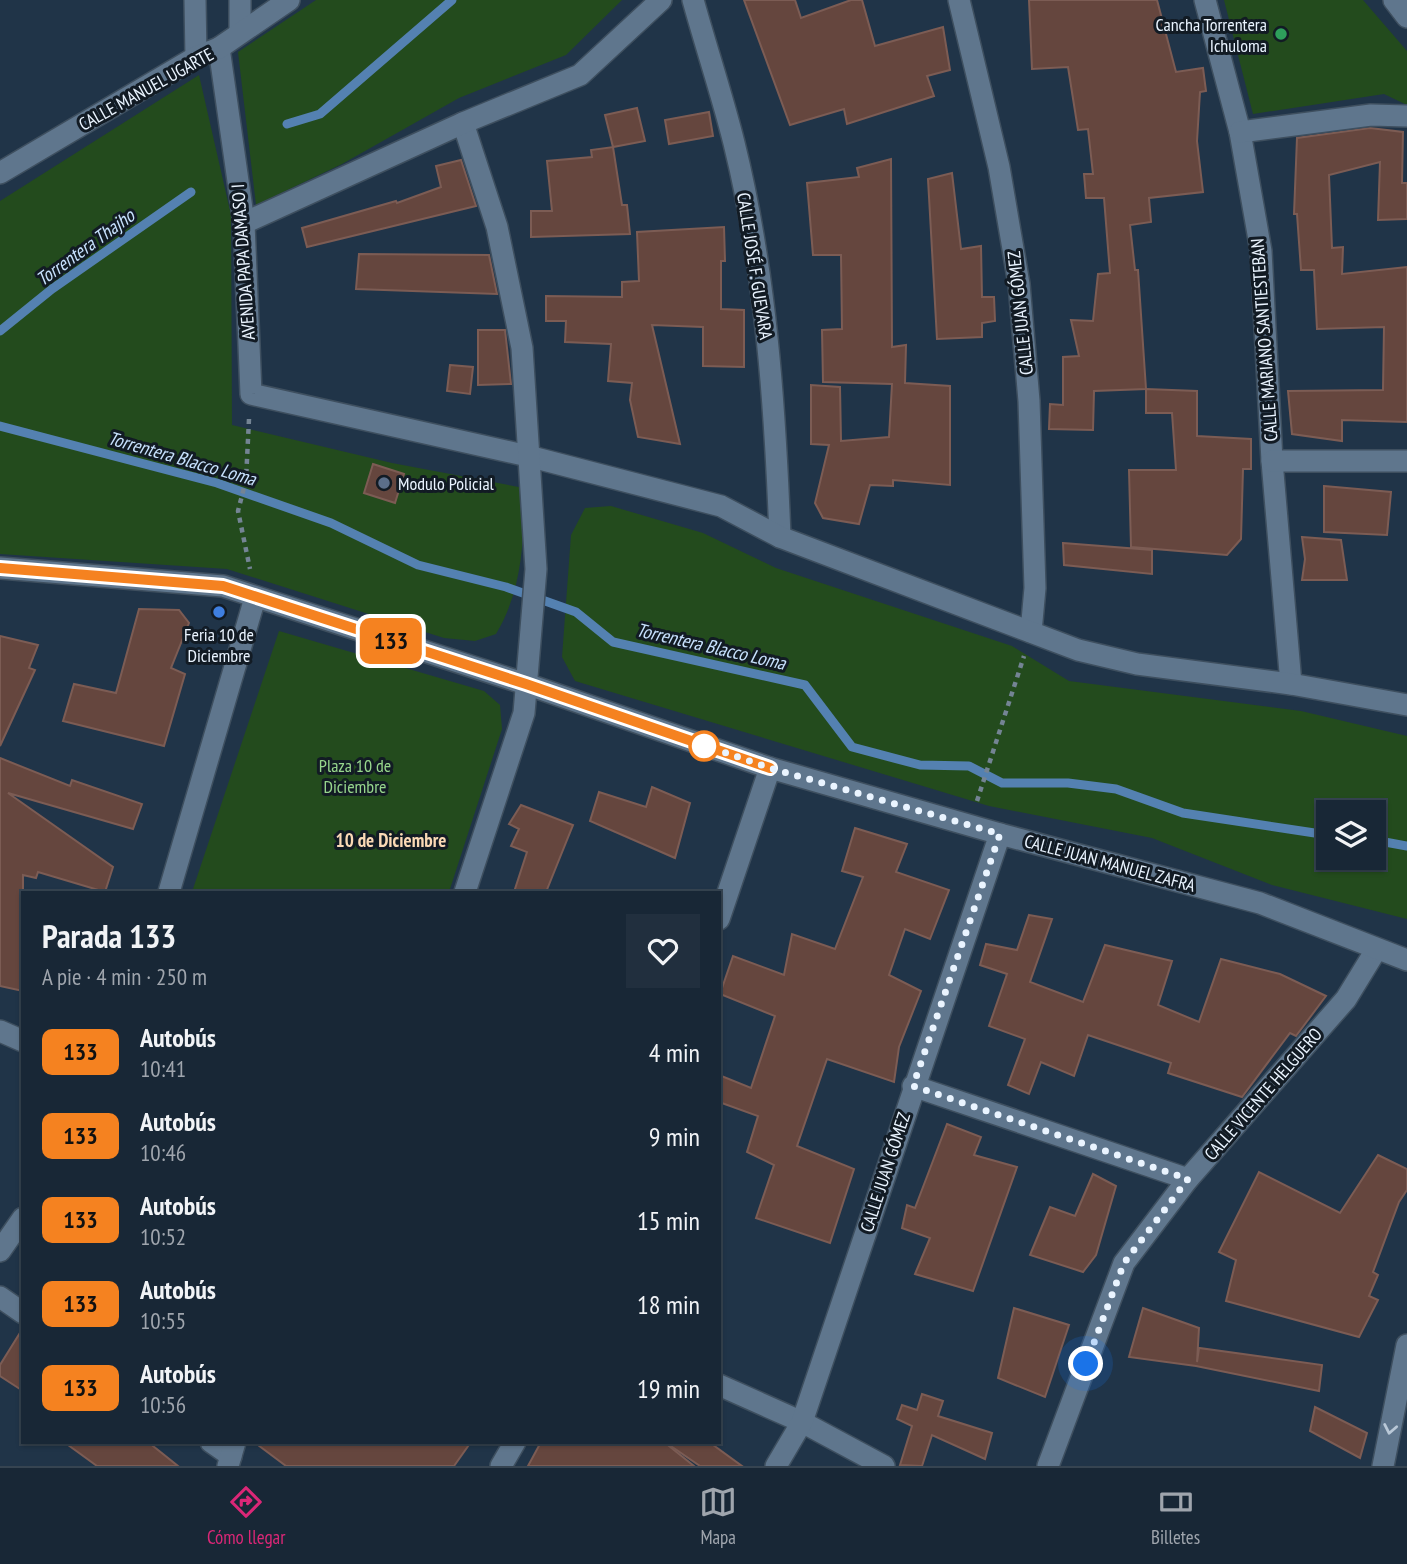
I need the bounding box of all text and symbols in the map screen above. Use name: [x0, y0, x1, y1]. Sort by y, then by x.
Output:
place label: Cancha Torrentera Ichuloma: [1155, 13, 1267, 57]
marker: Cancha Torrentera Ichuloma: [1273, 26, 1289, 42]
street label: CALLE MANUEL UGARTE: [75, 42, 217, 136]
street label: AVENIDA PAPA DAMASO I: [226, 183, 260, 341]
street label: CALLE JOSÉ F. GUEVARA: [732, 191, 778, 342]
water label: Torrentera Thajho: [31, 202, 140, 291]
street label: CALLE MARIANO SANTIESTEBAN: [1245, 238, 1283, 442]
street label: CALLE JUAN GÓMEZ: [1002, 250, 1038, 376]
water label: Torrentera Blacco Loma: [105, 425, 260, 491]
place label: Modulo Policial: [398, 472, 495, 495]
marker: Modulo Policial: [376, 475, 392, 491]
marker: Feria 10 de Diciembre: [211, 604, 227, 620]
water label: Torrentera Blacco Loma: [634, 617, 789, 675]
line badge: 133: [351, 618, 431, 664]
place label: Feria 10 de Diciembre: [184, 623, 254, 667]
text: 133: [374, 625, 408, 656]
unlabelled marker: [689, 731, 719, 761]
park label: Plaza 10 de Diciembre: [319, 754, 391, 798]
map controls: [1316, 800, 1386, 870]
button: layers: [1316, 800, 1386, 870]
district label: 10 de Diciembre: [336, 828, 446, 852]
street label: CALLE JUAN MANUEL ZAFRA: [1022, 829, 1198, 897]
text: Parada 133: [42, 914, 176, 957]
button: heart: [626, 914, 700, 988]
text: A pie · 4 min · 250 m: [42, 962, 207, 991]
text: Autobús: [140, 1021, 216, 1054]
street label: CALLE VICENTE HELGUERO: [1199, 1023, 1327, 1165]
text: 133: [63, 1036, 98, 1067]
text: 4 min: [649, 1036, 700, 1069]
text: 10:41: [140, 1054, 186, 1083]
text: Autobús: [140, 1105, 216, 1138]
street label: CALLE JUAN GÓMEZ: [855, 1109, 915, 1235]
text: 133: [63, 1120, 98, 1151]
text: 9 min: [649, 1120, 700, 1153]
text: 10:46: [140, 1138, 186, 1167]
text: Autobús: [140, 1189, 216, 1222]
text: 133: [63, 1204, 98, 1235]
text: 15 min: [637, 1204, 700, 1237]
text: 10:52: [140, 1222, 186, 1251]
text: Autobús: [140, 1273, 216, 1306]
text: 133: [63, 1288, 98, 1319]
text: 18 min: [637, 1288, 700, 1321]
text: 10:55: [140, 1306, 186, 1335]
your location: [1068, 1346, 1103, 1381]
text: Autobús: [140, 1357, 216, 1390]
text: 133: [63, 1372, 98, 1403]
text: 19 min: [637, 1372, 700, 1405]
text: 10:56: [140, 1390, 186, 1419]
one-way arrow: [1383, 1423, 1398, 1435]
tab: Cómo llegar: [207, 1483, 285, 1549]
tab: Mapa: [699, 1483, 737, 1549]
tab: Billetes: [1151, 1483, 1200, 1549]

